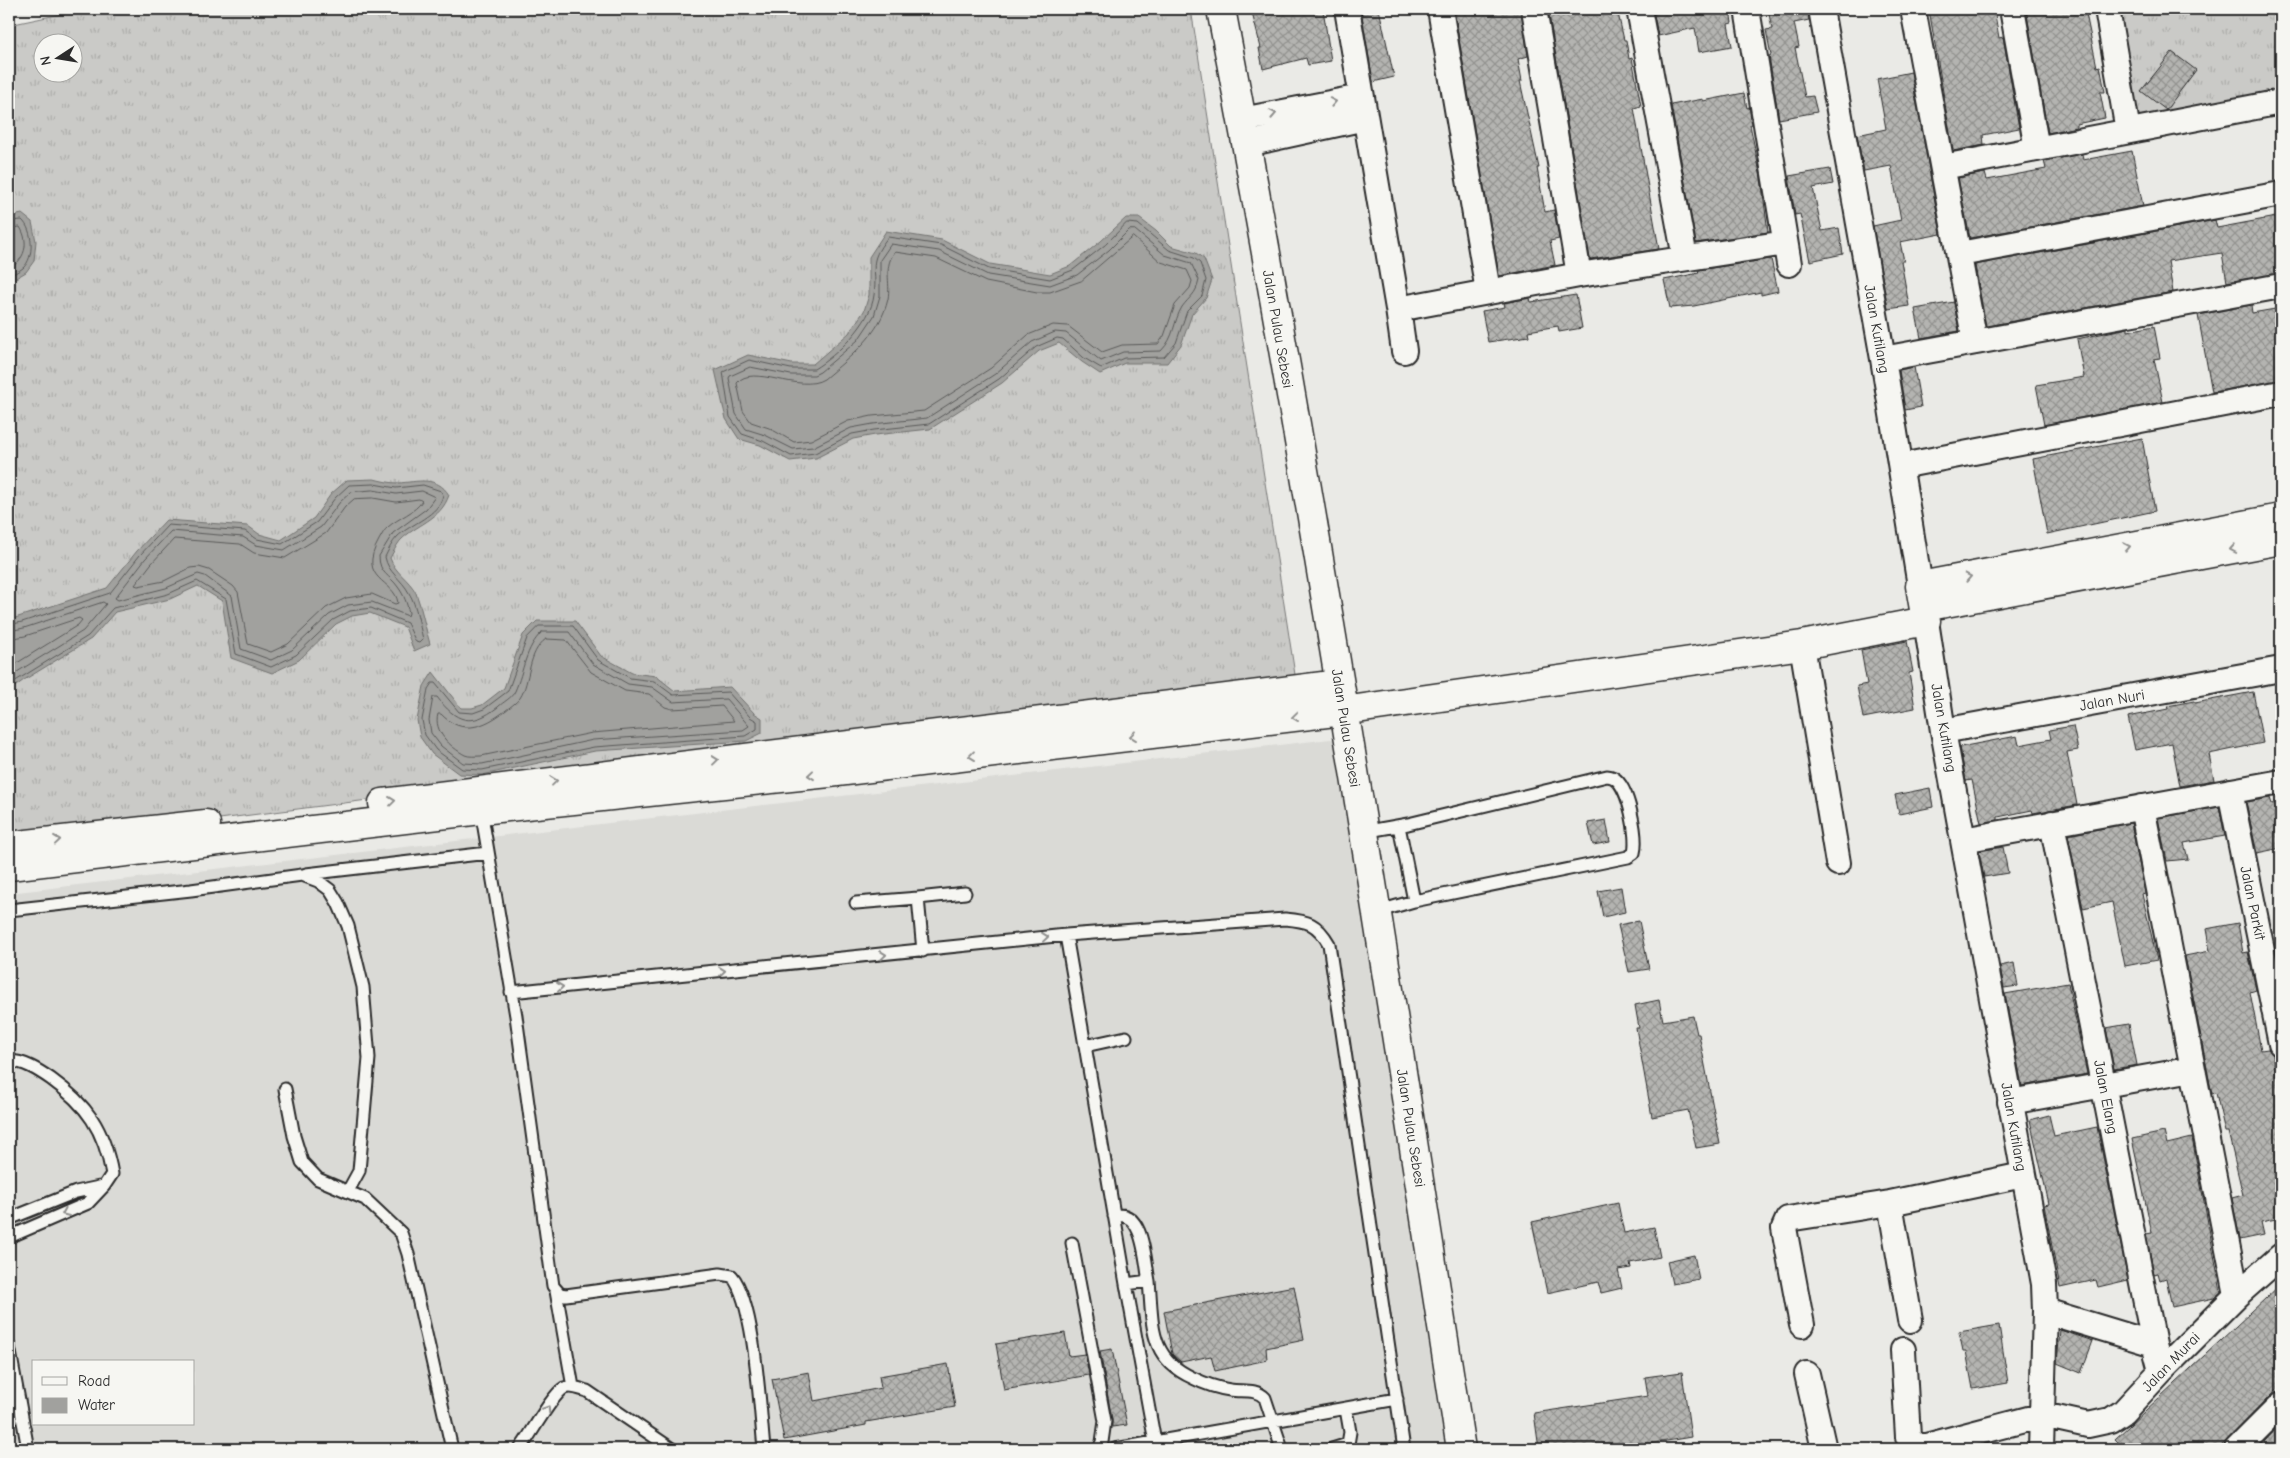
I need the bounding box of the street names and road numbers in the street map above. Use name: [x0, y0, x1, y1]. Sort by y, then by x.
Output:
street label: Jalan Pulau Sebesi: [1259, 269, 1297, 389]
street label: Jalan Kutilang: [1860, 283, 1894, 375]
street label: Jalan Pulau Sebesi: [1328, 667, 1364, 789]
street label: Jalan Kutilang: [1927, 682, 1961, 774]
street label: Jalan Nuri: [2078, 685, 2146, 715]
street label: Jalan Parkit: [2236, 864, 2270, 942]
street label: Jalan Elang: [2090, 1058, 2122, 1136]
street label: Jalan Pulau Sebesi: [1393, 1067, 1429, 1189]
street label: Jalan Kutilang: [1997, 1081, 2031, 1173]
street label: Jalan Murai: [2138, 1328, 2204, 1396]

